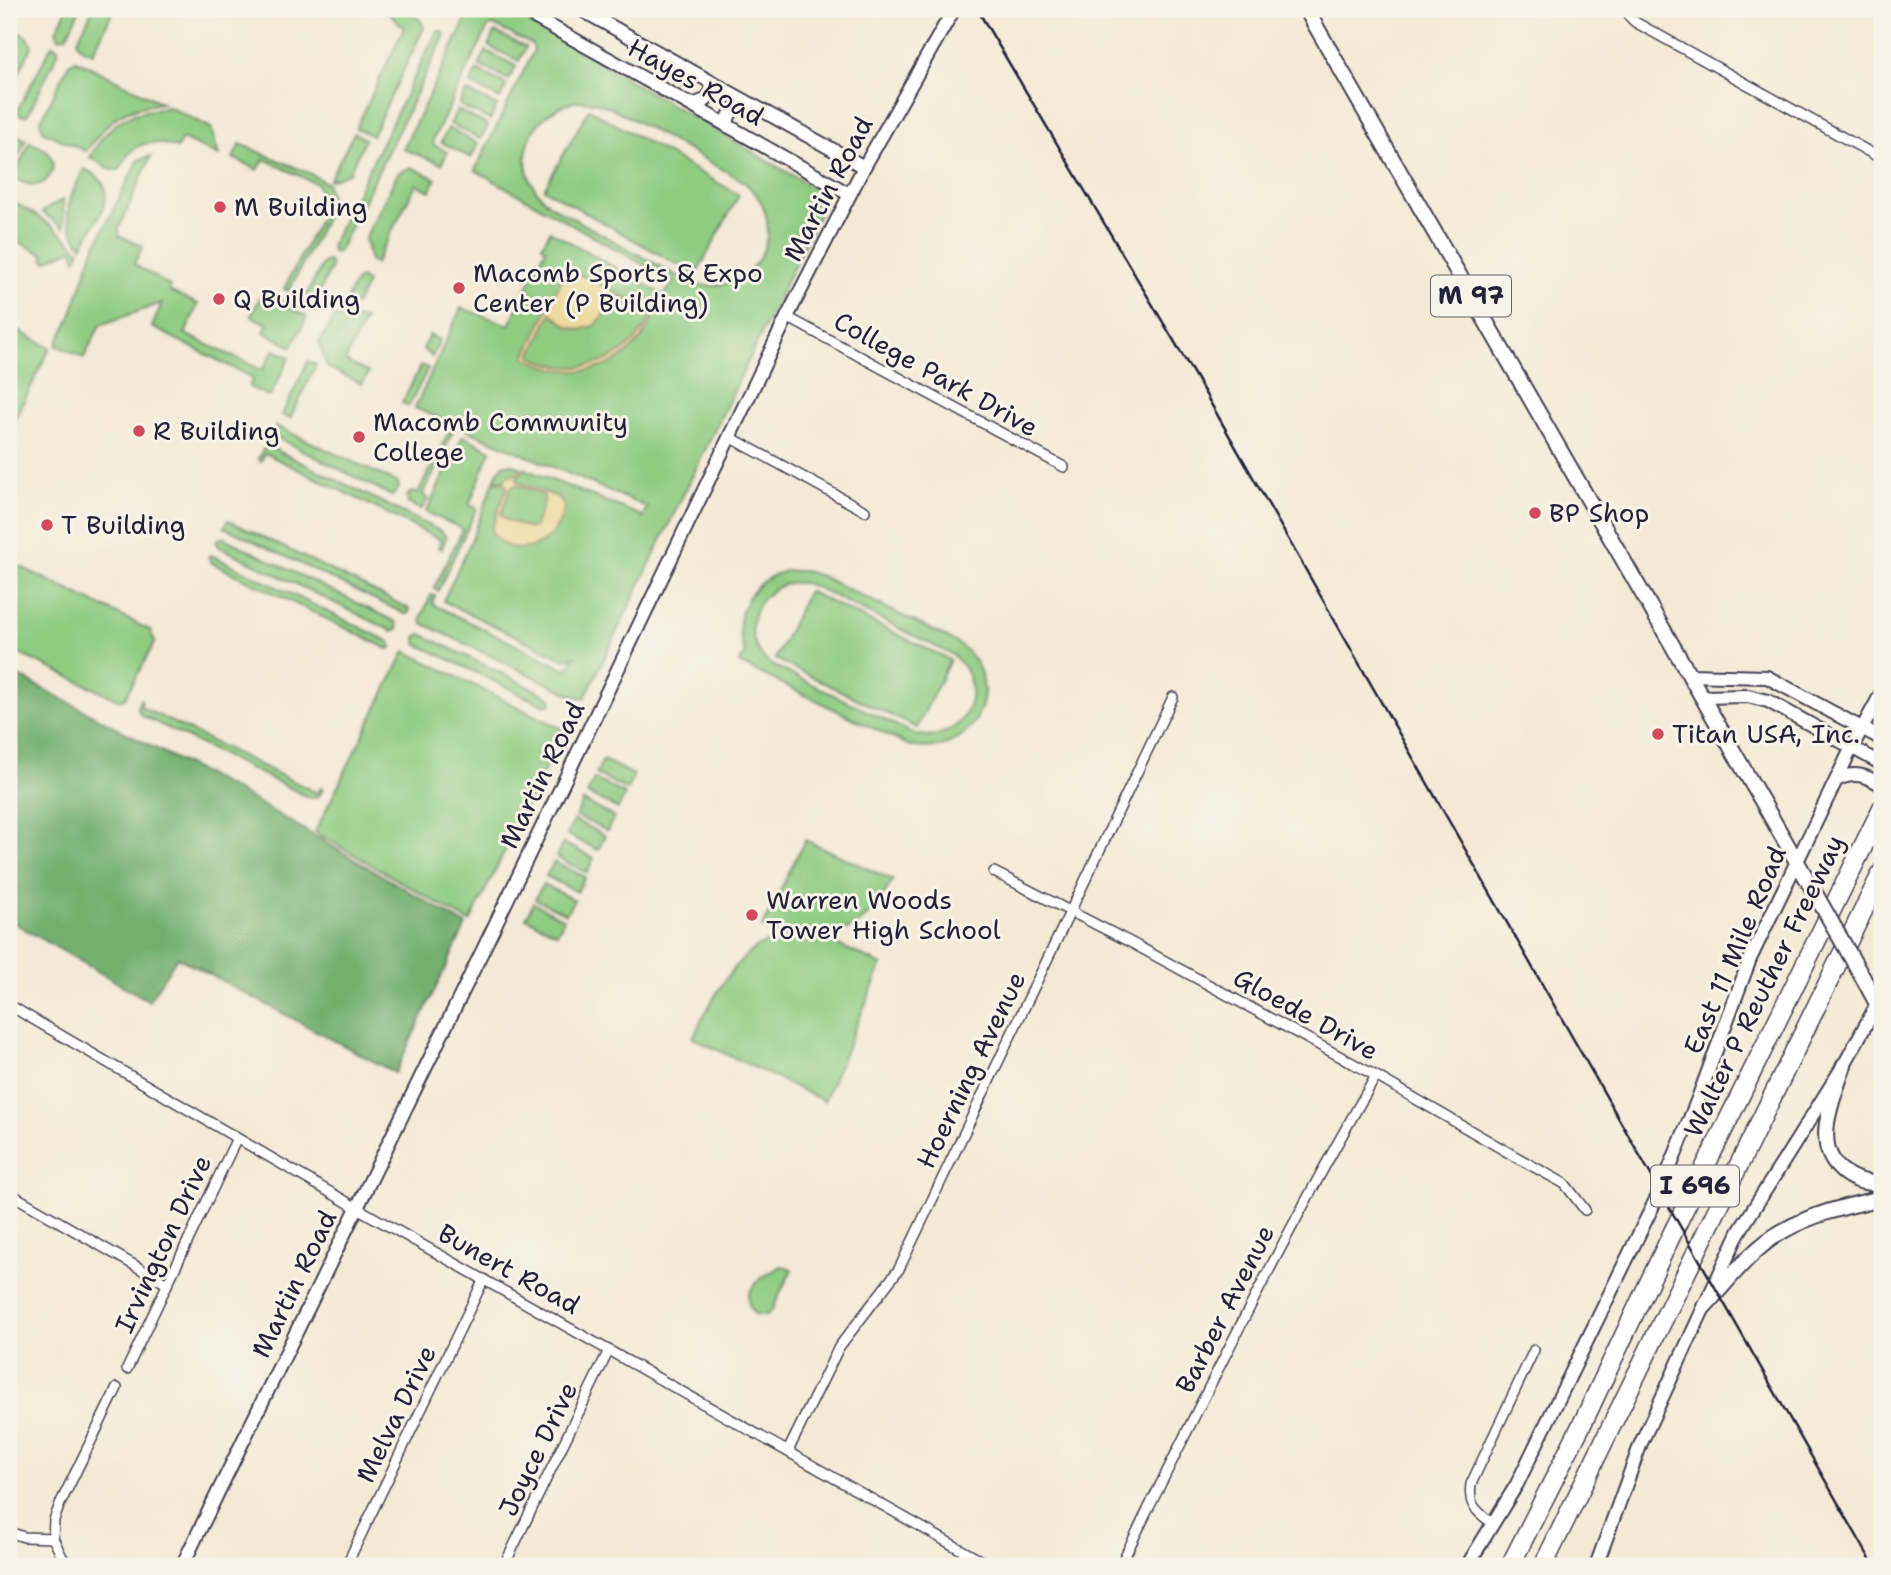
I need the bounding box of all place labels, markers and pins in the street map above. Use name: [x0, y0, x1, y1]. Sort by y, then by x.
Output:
place label: M Building: [234, 189, 367, 224]
marker: M Building: [212, 199, 228, 215]
place label: Macomb Sports & Expo Center (P Building): [473, 255, 763, 320]
marker: Macomb Sports & Expo Center (P Building): [451, 280, 467, 296]
place label: Q Building: [233, 281, 360, 316]
marker: Q Building: [211, 291, 227, 307]
place label: Macomb Community College: [373, 404, 628, 469]
place label: R Building: [153, 413, 279, 448]
marker: R Building: [131, 423, 147, 439]
marker: Macomb Community College: [351, 429, 367, 445]
place label: BP Shop: [1549, 495, 1649, 530]
marker: BP Shop: [1527, 505, 1543, 521]
place label: T Building: [61, 507, 186, 542]
marker: T Building: [39, 517, 55, 533]
place label: Titan USA, Inc.: [1672, 716, 1860, 751]
marker: Titan USA, Inc.: [1650, 726, 1666, 742]
place label: Warren Woods Tower High School: [766, 882, 1001, 947]
marker: Warren Woods Tower High School: [744, 907, 760, 923]

